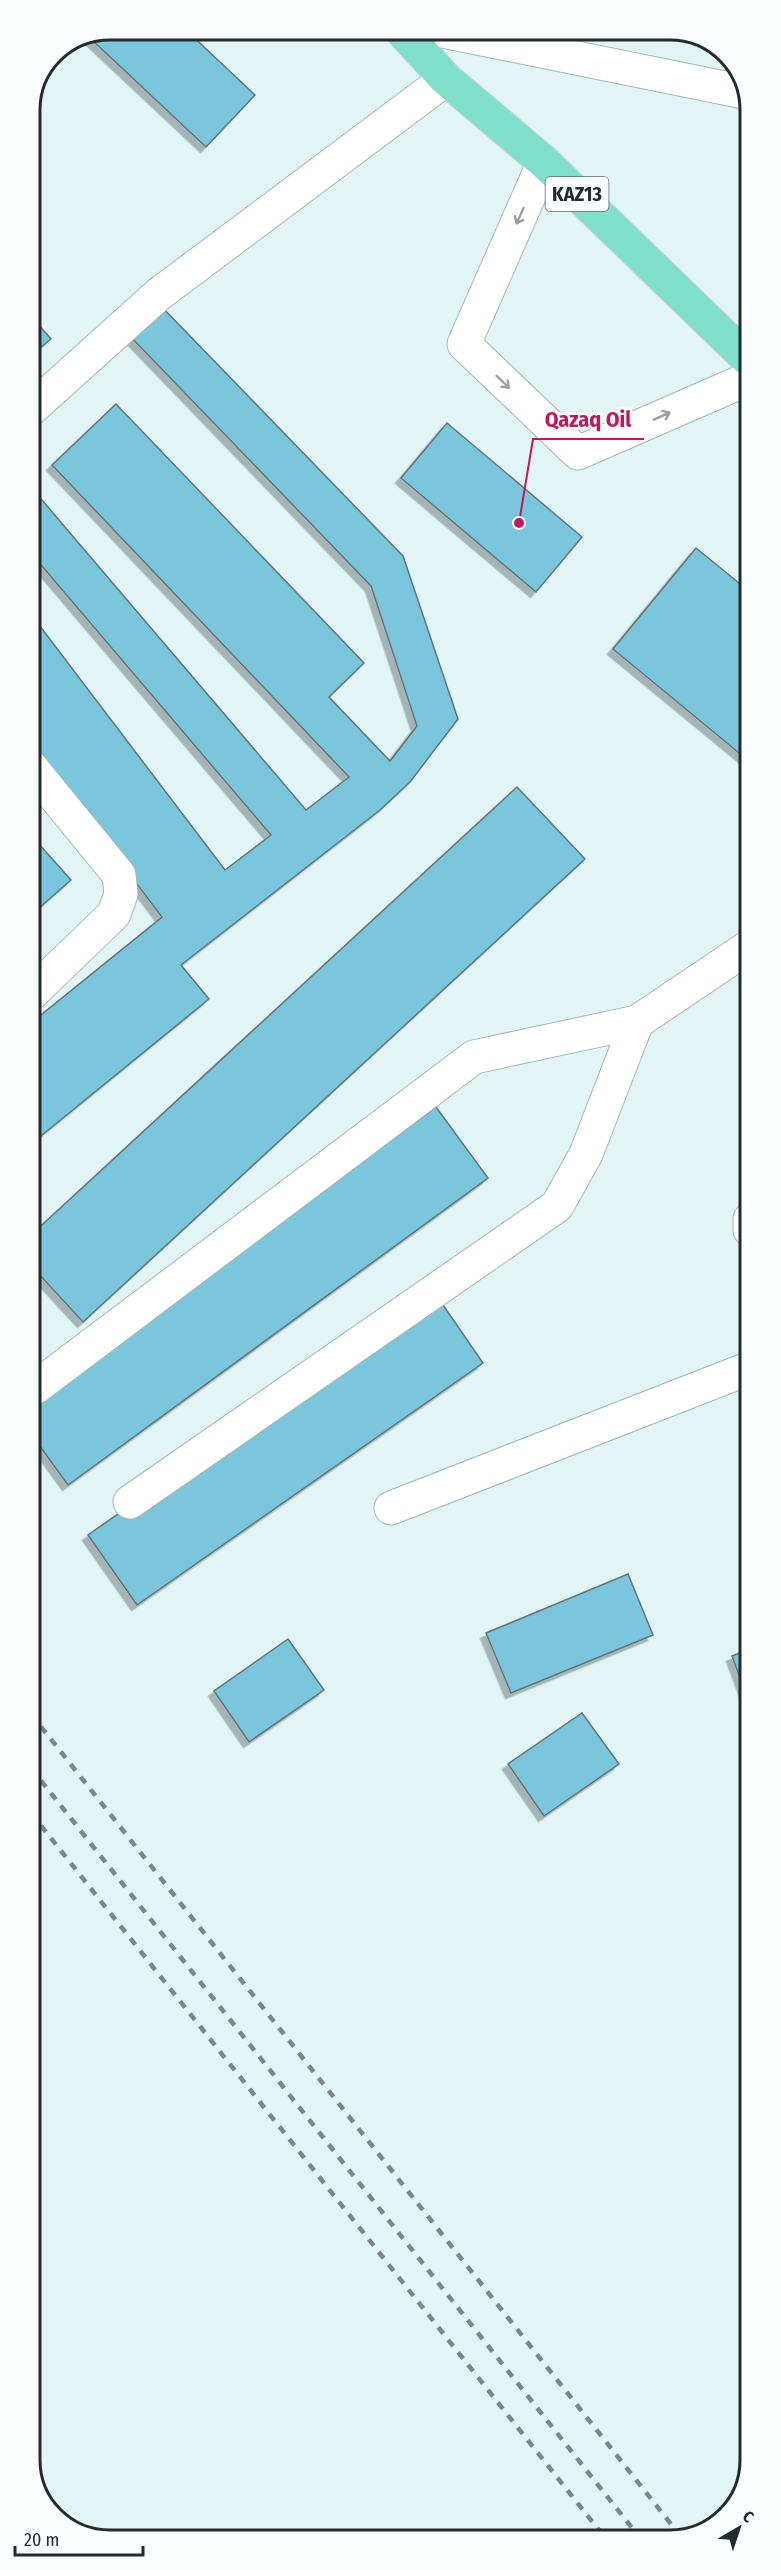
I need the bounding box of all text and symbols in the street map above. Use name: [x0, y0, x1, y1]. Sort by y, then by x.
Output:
road number: KAZ13: [546, 177, 608, 211]
one-way arrow: [514, 206, 526, 224]
one-way arrow: [496, 375, 511, 389]
callout: Qazaq Oil: [533, 399, 644, 439]
text: Qazaq Oil: [545, 406, 632, 433]
one-way arrow: [653, 410, 671, 421]
north arrow: [709, 2498, 769, 2558]
text: С: [739, 2507, 758, 2527]
scale bar: [15, 2519, 142, 2557]
text: 20 m: [24, 2529, 59, 2551]

